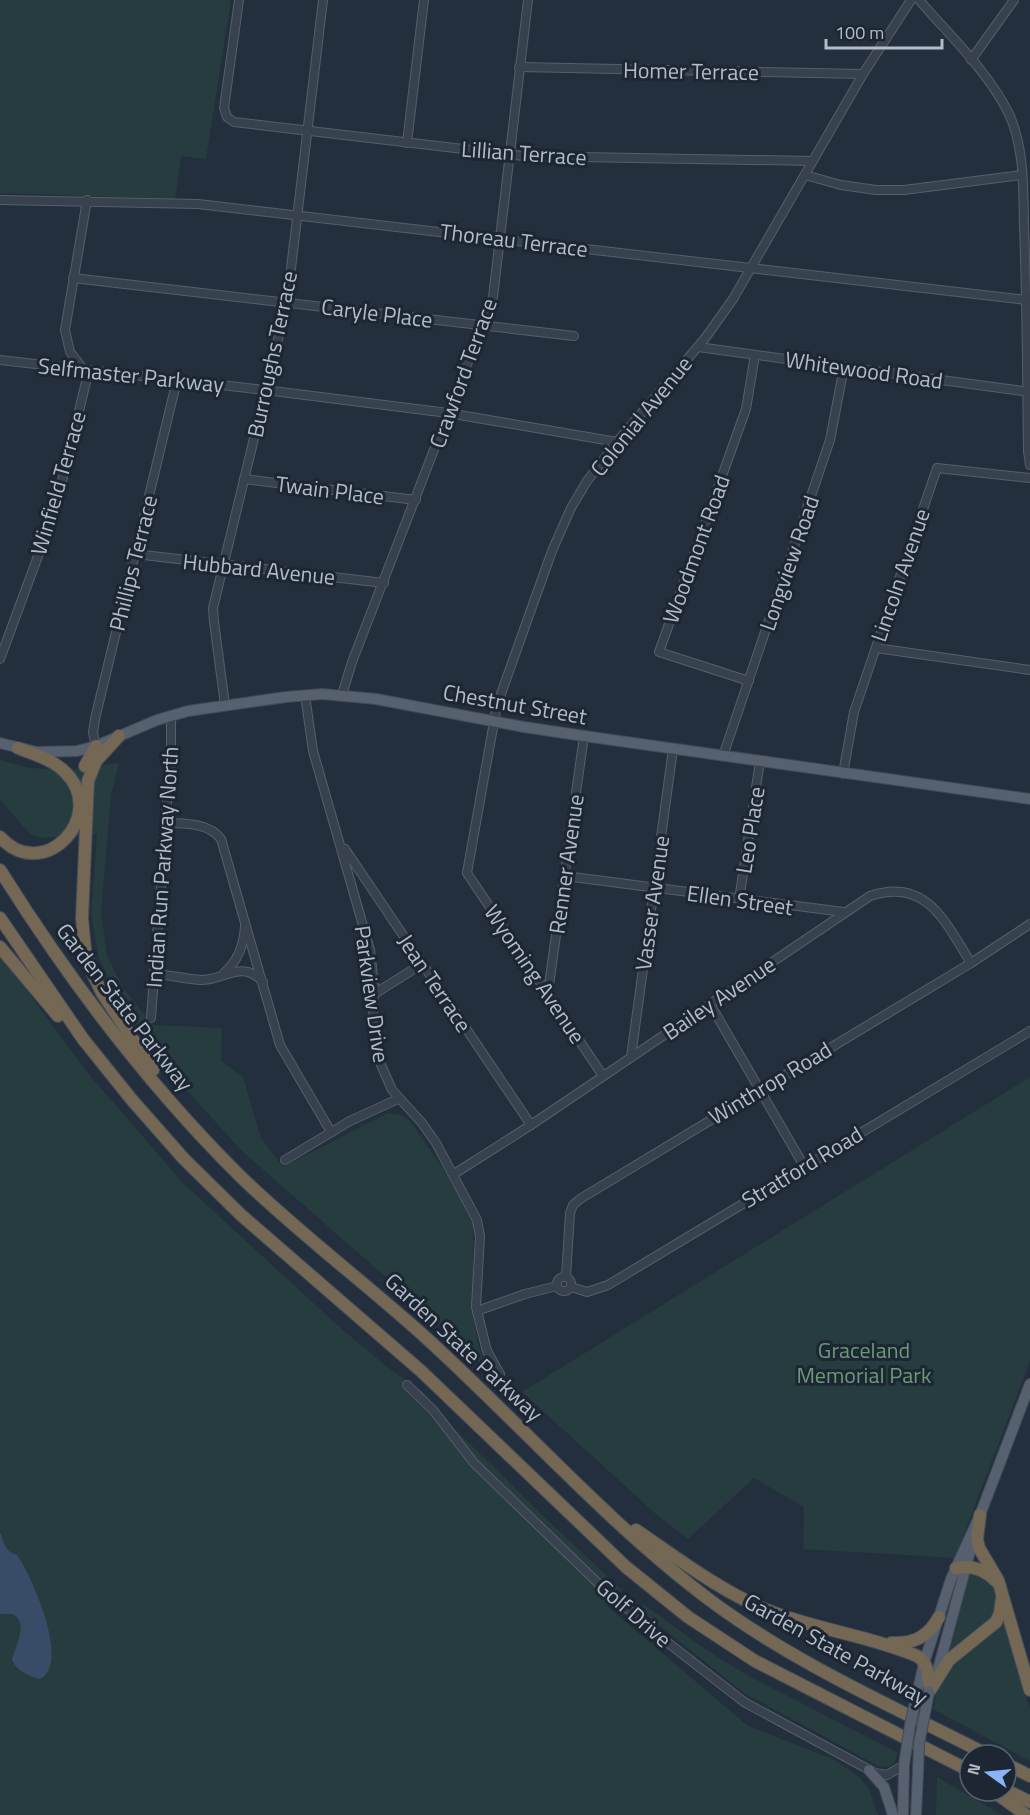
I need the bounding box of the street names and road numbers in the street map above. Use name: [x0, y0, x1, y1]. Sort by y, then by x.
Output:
street label: Homer Terrace: [623, 53, 759, 89]
street label: Lillian Terrace: [460, 132, 588, 174]
street label: Thoreau Terrace: [438, 214, 590, 266]
street label: Burroughs Terrace: [238, 268, 306, 440]
street label: Caryle Place: [319, 289, 435, 337]
street label: Crawford Terrace: [420, 293, 506, 453]
street label: Whitewood Road: [783, 342, 945, 398]
street label: Selfmaster Parkway: [36, 348, 226, 402]
street label: Colonial Avenue: [582, 348, 700, 484]
street label: Winfield Terrace: [21, 407, 95, 559]
street label: Twain Place: [274, 466, 386, 514]
street label: Woodmont Road: [653, 470, 739, 628]
street label: Longview Road: [750, 491, 828, 635]
street label: Phillips Terrace: [100, 492, 166, 634]
street label: Lincoln Avenue: [861, 504, 939, 646]
street label: Hubbard Avenue: [181, 544, 337, 594]
street label: Chestnut Street: [440, 675, 590, 733]
street label: Indian Run Parkway North: [137, 745, 187, 989]
street label: Leo Place: [726, 784, 774, 876]
street label: Renner Avenue: [539, 792, 593, 936]
street label: Vasser Avenue: [626, 833, 678, 973]
street label: Ellen Street: [685, 876, 796, 924]
street label: Wyoming Avenue: [476, 898, 594, 1050]
street label: Garden State Parkway: [48, 915, 202, 1099]
street label: Parkview Drive: [346, 923, 398, 1065]
street label: Jean Terrace: [389, 927, 481, 1039]
street label: Bailey Avenue: [656, 948, 782, 1048]
street label: Winthrop Road: [702, 1033, 838, 1133]
street label: Stratford Road: [735, 1117, 869, 1217]
street label: Garden State Parkway: [377, 1264, 551, 1430]
street label: Golf Drive: [589, 1570, 679, 1656]
street label: Garden State Parkway: [738, 1584, 935, 1714]

